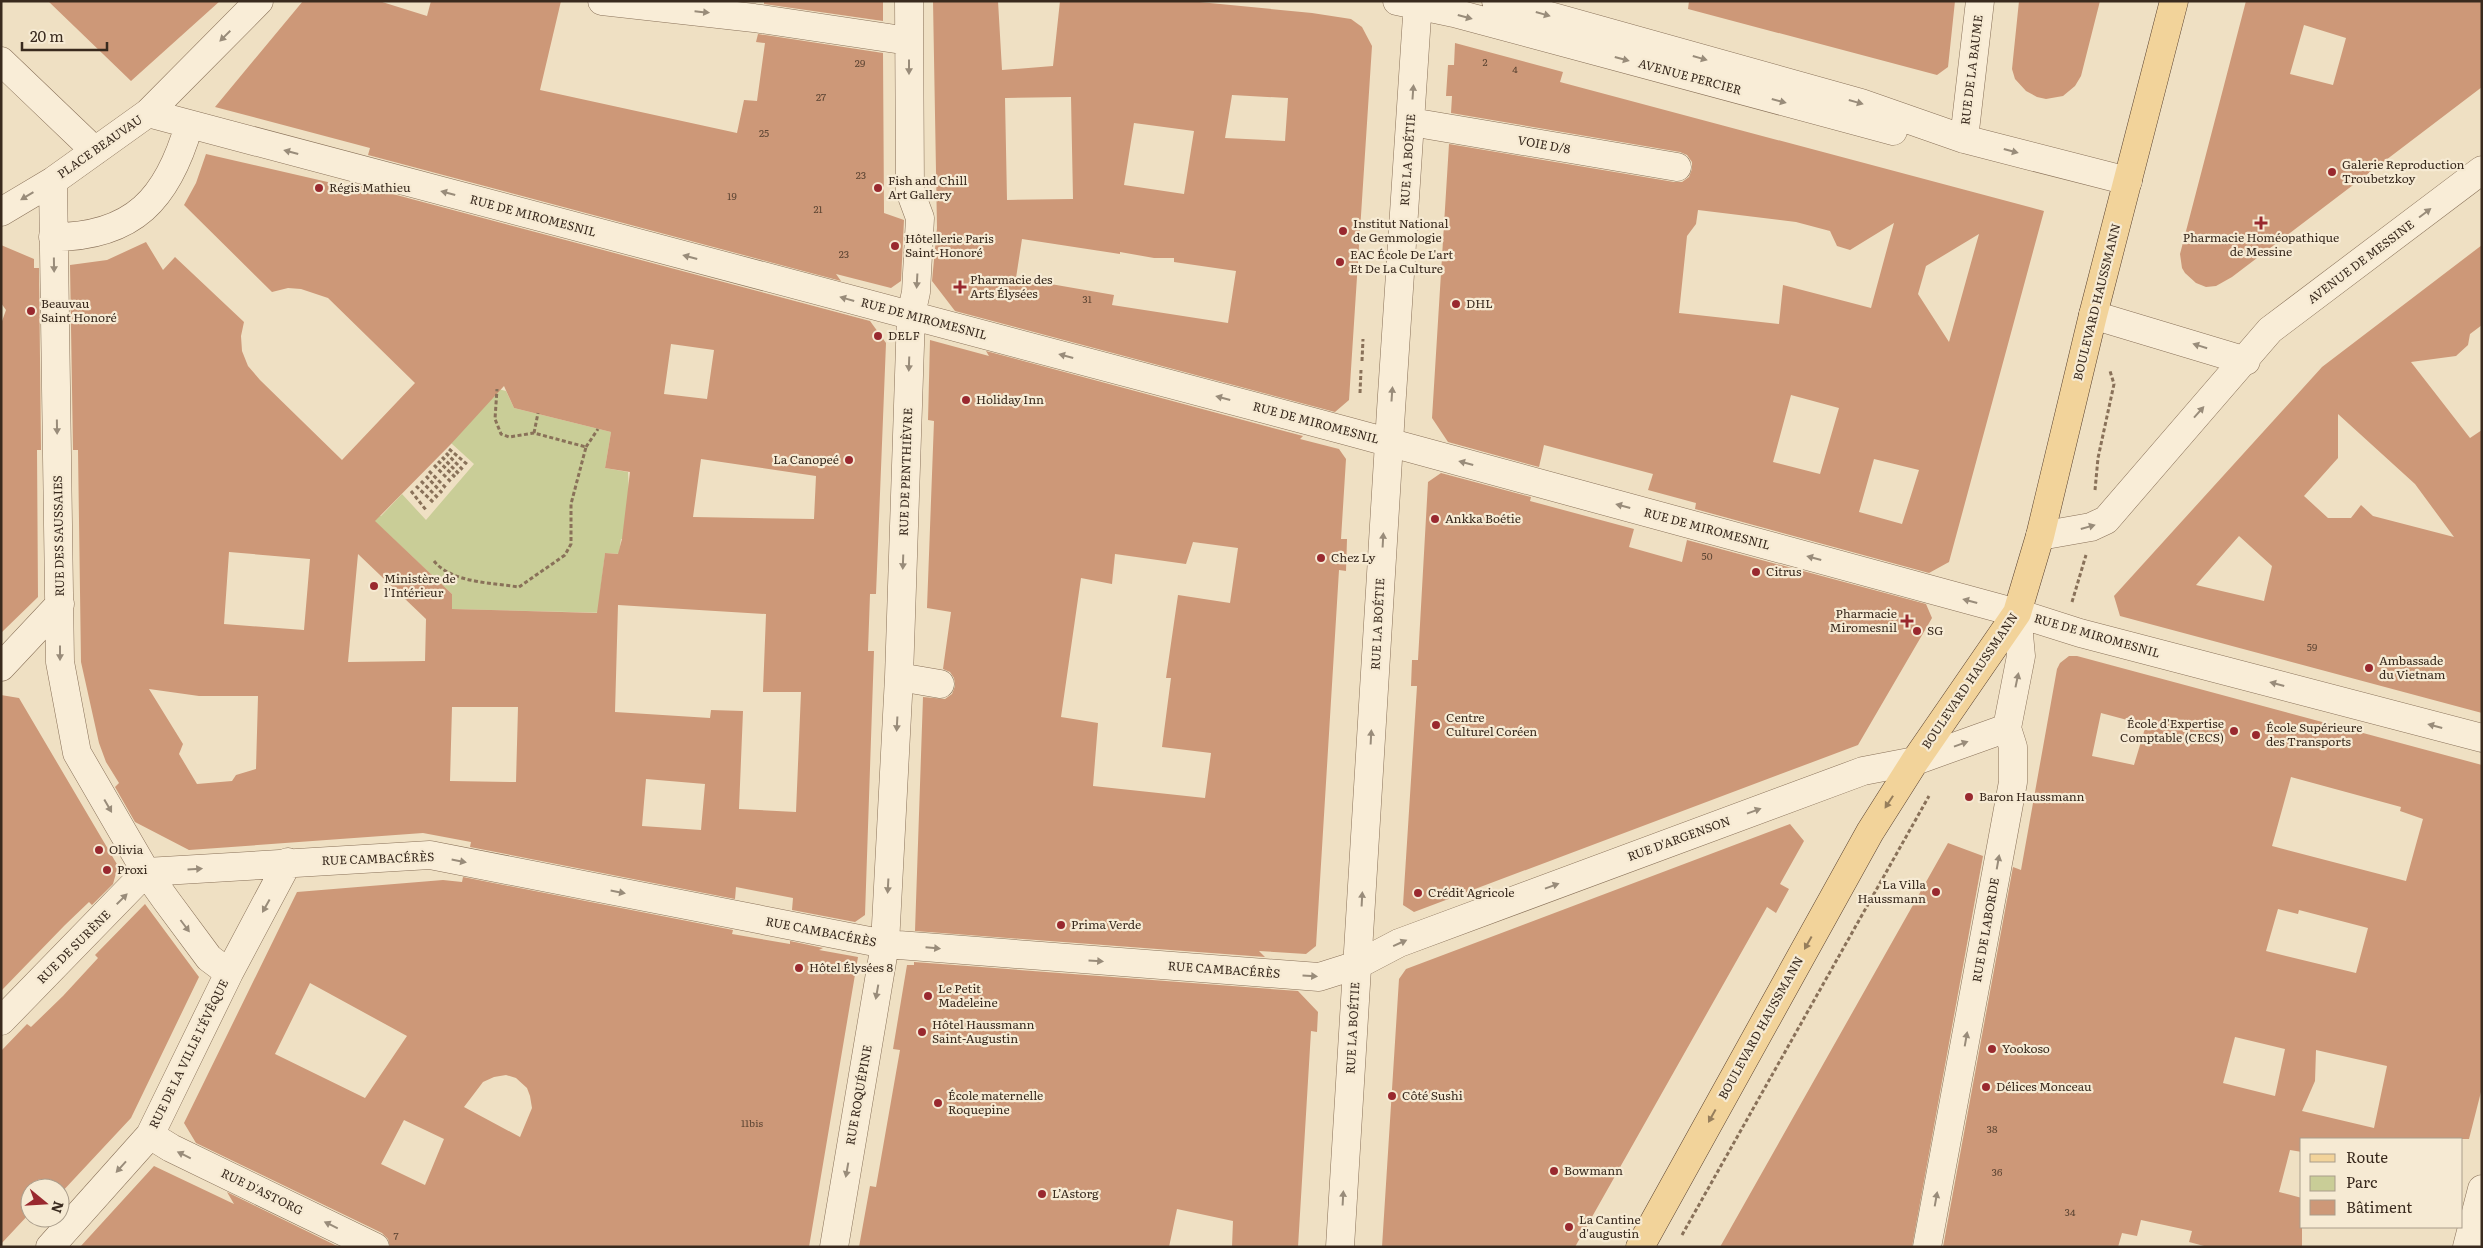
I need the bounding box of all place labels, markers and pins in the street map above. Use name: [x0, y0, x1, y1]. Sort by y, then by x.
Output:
place label: Galerie Reproduction Troubetzkoy: [2342, 155, 2465, 187]
marker: Galerie Reproduction Troubetzkoy: [2326, 166, 2338, 178]
place label: Fish and Chill Art Gallery: [888, 171, 967, 203]
place label: Régis Mathieu: [329, 178, 411, 196]
marker: Régis Mathieu: [313, 182, 325, 194]
marker: Fish and Chill Art Gallery: [872, 182, 884, 194]
place label: Institut National de Gemmologie: [1353, 214, 1449, 246]
marker: Pharmacie Homéopathique de Messine: [2255, 217, 2267, 229]
marker: Institut National de Gemmologie: [1337, 225, 1349, 237]
place label: Pharmacie Homéopathique de Messine: [2183, 228, 2339, 260]
place label: Hôtellerie Paris Saint-Honoré: [905, 229, 994, 261]
marker: Hôtellerie Paris Saint-Honoré: [889, 240, 901, 252]
place label: EAC École De L'art Et De La Culture: [1350, 245, 1453, 277]
marker: EAC École De L'art Et De La Culture: [1334, 256, 1346, 268]
place label: Pharmacie des Arts Élysées: [970, 270, 1053, 302]
marker: Pharmacie des Arts Élysées: [954, 281, 966, 293]
place label: Beauvau Saint Honoré: [41, 294, 117, 326]
place label: DHL: [1466, 294, 1493, 312]
marker: DHL: [1450, 298, 1462, 310]
marker: Beauvau Saint Honoré: [25, 305, 37, 317]
place label: DELF: [888, 326, 920, 344]
marker: DELF: [872, 330, 884, 342]
place label: Holiday Inn: [976, 390, 1044, 408]
marker: Holiday Inn: [960, 394, 972, 406]
place label: La Canopeé: [773, 450, 839, 468]
marker: La Canopeé: [843, 454, 855, 466]
place label: Ankka Boétie: [1445, 509, 1521, 527]
marker: Ankka Boétie: [1429, 513, 1441, 525]
place label: Chez Ly: [1331, 548, 1375, 566]
marker: Chez Ly: [1315, 552, 1327, 564]
place label: Citrus: [1766, 562, 1802, 580]
marker: Citrus: [1750, 566, 1762, 578]
place label: Ministère de l'Intérieur: [384, 569, 456, 601]
marker: Ministère de l'Intérieur: [368, 580, 380, 592]
place label: Pharmacie Miromesnil: [1830, 604, 1897, 636]
marker: Pharmacie Miromesnil: [1901, 615, 1913, 627]
place label: SG: [1927, 621, 1943, 639]
marker: SG: [1911, 625, 1923, 637]
place label: Ambassade du Vietnam: [2379, 651, 2446, 683]
marker: Ambassade du Vietnam: [2363, 662, 2375, 674]
place label: Centre Culturel Coréen: [1446, 708, 1537, 740]
place label: École d'Expertise Comptable (CECS): [2120, 714, 2224, 746]
place label: École Supérieure des Transports: [2266, 718, 2362, 750]
marker: Centre Culturel Coréen: [1430, 719, 1442, 731]
marker: École d'Expertise Comptable (CECS): [2228, 725, 2240, 737]
marker: École Supérieure des Transports: [2250, 729, 2262, 741]
place label: Baron Haussmann: [1979, 787, 2085, 805]
marker: Baron Haussmann: [1963, 791, 1975, 803]
place label: Olivia: [109, 840, 144, 858]
marker: Olivia: [93, 844, 105, 856]
place label: Proxi: [117, 860, 147, 878]
marker: Proxi: [101, 864, 113, 876]
place label: La Villa Haussmann: [1858, 875, 1927, 907]
place label: Crédit Agricole: [1428, 883, 1515, 901]
marker: La Villa Haussmann: [1930, 886, 1942, 898]
marker: Crédit Agricole: [1412, 887, 1424, 899]
place label: Prima Verde: [1071, 915, 1141, 933]
marker: Prima Verde: [1055, 919, 1067, 931]
place label: Hôtel Élysées 8: [809, 958, 893, 976]
marker: Hôtel Élysées 8: [793, 962, 805, 974]
place label: Le Petit Madeleine: [938, 979, 998, 1011]
marker: Le Petit Madeleine: [922, 990, 934, 1002]
place label: Hôtel Haussmann Saint-Augustin: [932, 1015, 1035, 1047]
marker: Hôtel Haussmann Saint-Augustin: [916, 1026, 928, 1038]
place label: Yookoso: [2002, 1039, 2050, 1057]
marker: Yookoso: [1986, 1043, 1998, 1055]
place label: Délices Monceau: [1996, 1077, 2092, 1095]
marker: Délices Monceau: [1980, 1081, 1992, 1093]
place label: École maternelle Roquepine: [948, 1086, 1043, 1118]
place label: Côté Sushi: [1402, 1086, 1463, 1104]
marker: Côté Sushi: [1386, 1090, 1398, 1102]
marker: École maternelle Roquepine: [932, 1097, 944, 1109]
place label: Bowmann: [1564, 1161, 1623, 1179]
marker: Bowmann: [1548, 1165, 1560, 1177]
place label: L’Astorg: [1052, 1184, 1099, 1202]
marker: L’Astorg: [1036, 1188, 1048, 1200]
place label: La Cantine d'augustin: [1579, 1210, 1641, 1242]
marker: La Cantine d'augustin: [1563, 1221, 1575, 1233]

